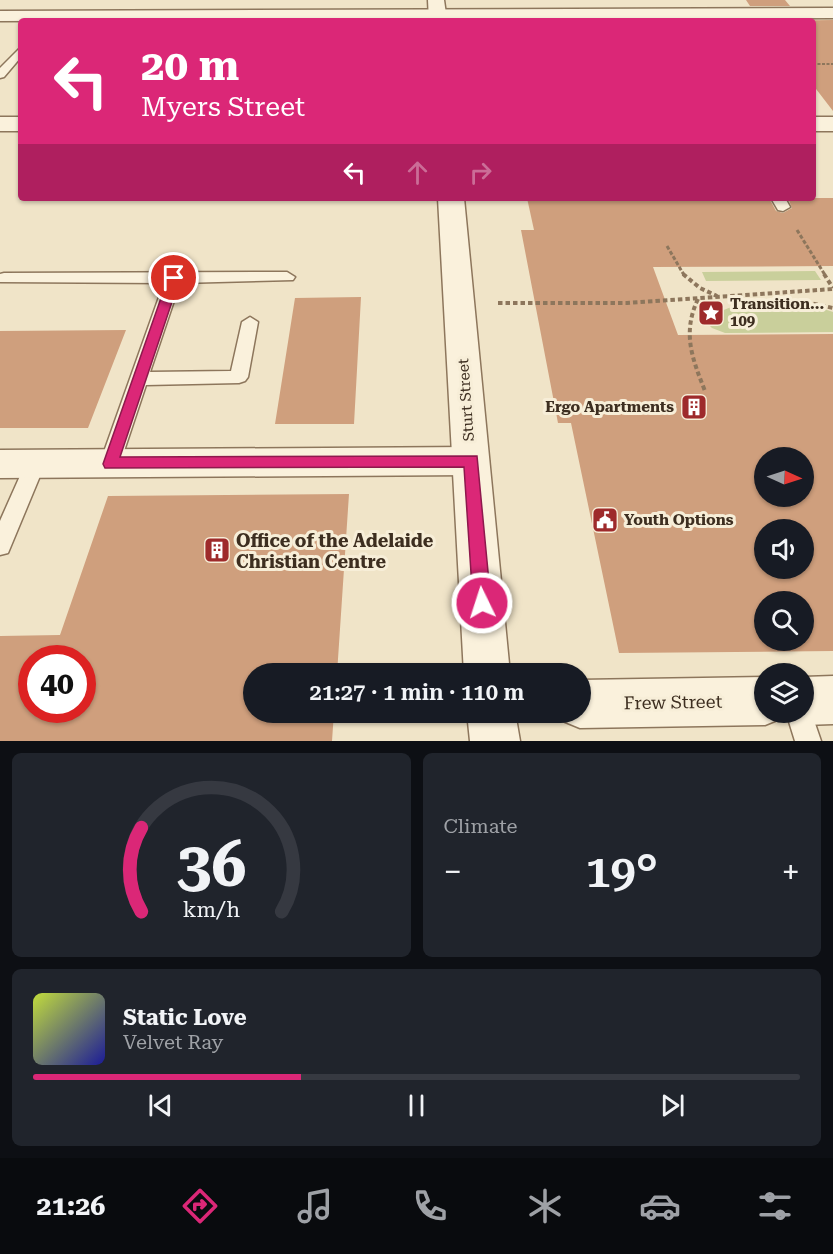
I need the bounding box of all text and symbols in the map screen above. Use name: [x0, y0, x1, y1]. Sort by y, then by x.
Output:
text: 20 m: [141, 41, 239, 90]
icon: left: [42, 42, 120, 120]
text: Myers Street: [141, 91, 305, 123]
icon: left: [338, 156, 371, 189]
icon: ahead: [401, 156, 434, 189]
icon: right: [464, 156, 497, 189]
pin: [148, 252, 199, 303]
icon: arrive: [157, 261, 190, 294]
place label: Transition... 109: [730, 295, 824, 330]
place icon: Transition... 109: [696, 298, 726, 328]
street label: Sturt Street: [454, 358, 478, 442]
building icon: Ergo Apartments: [679, 392, 709, 422]
place label: Ergo Apartments: [545, 398, 674, 416]
north arrow: [754, 447, 814, 507]
map controls: [754, 447, 814, 723]
public building icon: Youth Options: [590, 505, 620, 535]
place label: Youth Options: [624, 511, 734, 529]
button: sound: [754, 519, 814, 579]
place label: Office of the Adelaide Christian Centre: [236, 530, 434, 572]
building icon: Office of the Adelaide Christian Centre: [202, 535, 232, 565]
position arrow: [450, 571, 514, 635]
button: search: [754, 591, 814, 651]
speed limit sign: 40: [18, 645, 96, 723]
button: layers: [754, 663, 814, 723]
text: 21:27 · 1 min · 110 m: [310, 680, 524, 705]
street label: Frew Street: [624, 691, 723, 713]
text: Climate: [444, 814, 518, 838]
text: 36: [176, 828, 246, 901]
text: 19°: [585, 845, 658, 898]
text: −: [444, 852, 462, 891]
text: +: [782, 852, 800, 891]
text: km/h: [183, 897, 240, 922]
text: Static Love: [123, 1005, 247, 1030]
text: Velvet Ray: [123, 1030, 223, 1054]
icon: previous: [144, 1089, 177, 1122]
icon: pause: [400, 1089, 433, 1122]
icon: next: [656, 1089, 689, 1122]
icon: directions: [179, 1185, 221, 1227]
icon: music: [294, 1185, 336, 1227]
icon: phone: [409, 1185, 451, 1227]
icon: climate: [524, 1185, 566, 1227]
icon: car: [639, 1185, 681, 1227]
icon: filters: [754, 1185, 796, 1227]
text: 21:26: [37, 1190, 106, 1222]

